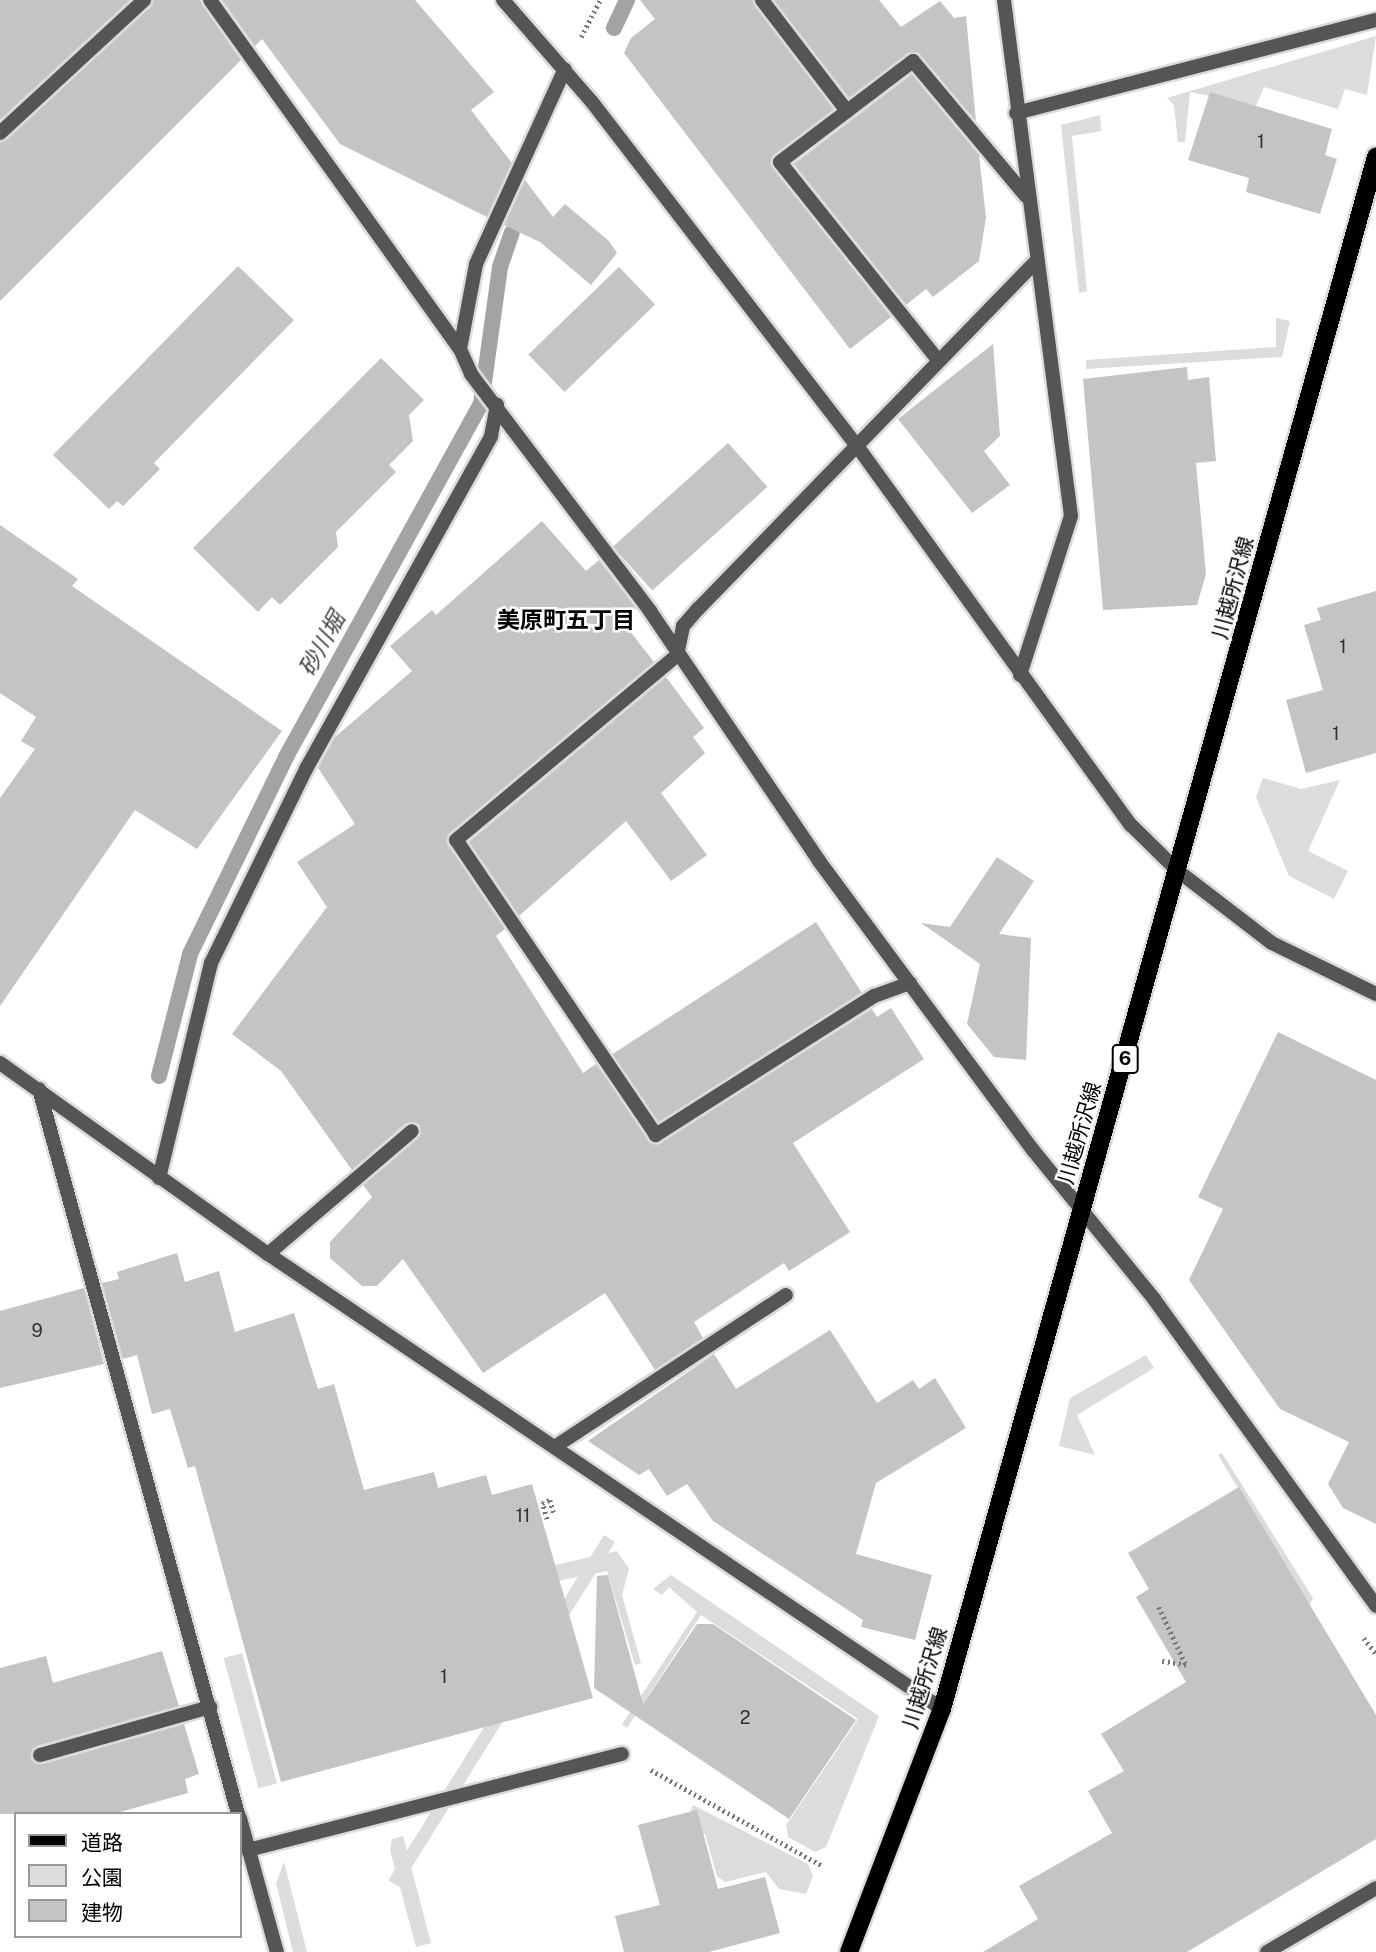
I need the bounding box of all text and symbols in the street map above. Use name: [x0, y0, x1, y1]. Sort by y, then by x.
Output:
house number: 1: [1257, 131, 1265, 153]
street label: 川越所沢線: [1207, 534, 1259, 642]
district label: 美原町五丁目: [497, 606, 635, 634]
water label: 砂川堀: [293, 607, 351, 681]
house number: 1: [1339, 636, 1347, 658]
house number: 1: [1332, 723, 1340, 745]
road number: 6: [1111, 1044, 1139, 1074]
street label: 川越所沢線: [1053, 1079, 1107, 1187]
house number: 9: [31, 1320, 43, 1342]
house number: 11: [516, 1505, 530, 1527]
street label: 川越所沢線: [898, 1624, 952, 1732]
house number: 1: [440, 1666, 448, 1688]
house number: 2: [740, 1707, 750, 1729]
legend: [14, 1812, 242, 1938]
text: 道路: [81, 1830, 123, 1855]
text: 公園: [81, 1865, 123, 1890]
text: 建物: [81, 1900, 123, 1925]

